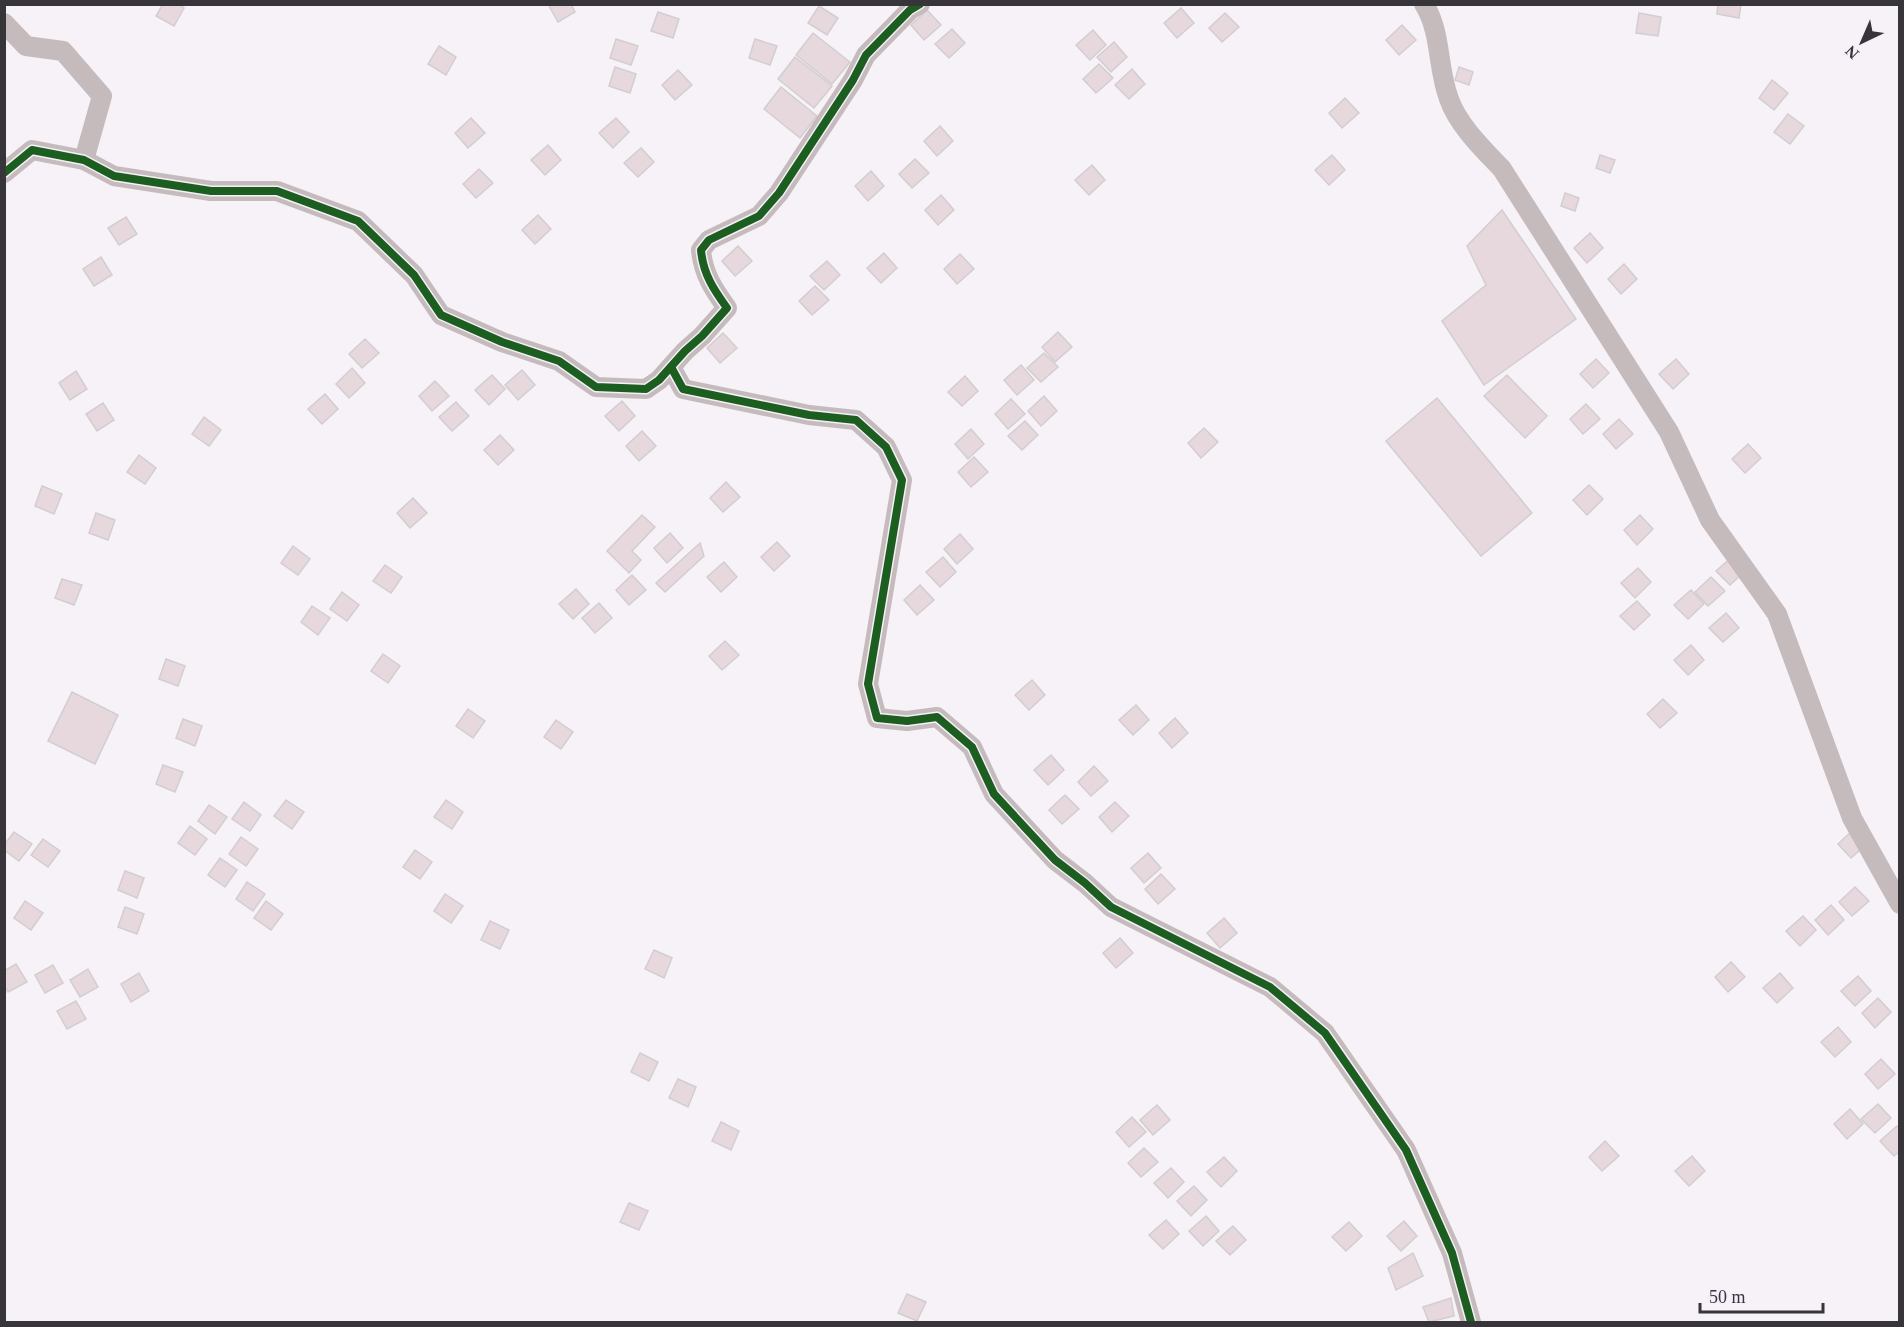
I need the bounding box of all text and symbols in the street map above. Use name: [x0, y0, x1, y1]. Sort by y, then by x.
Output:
north arrow: [1832, 12, 1892, 72]
text: N: [1842, 42, 1862, 63]
scale bar: [1700, 1276, 1823, 1314]
text: 50 m: [1709, 1287, 1746, 1307]

